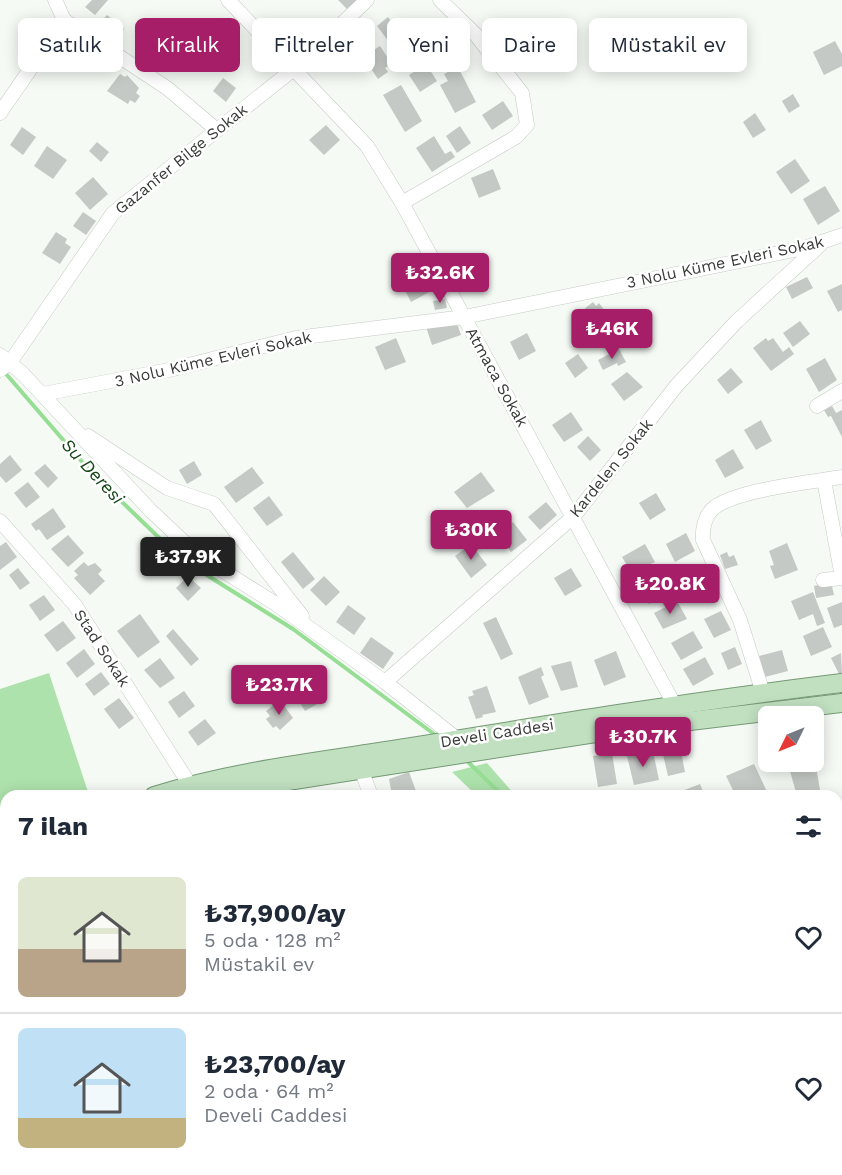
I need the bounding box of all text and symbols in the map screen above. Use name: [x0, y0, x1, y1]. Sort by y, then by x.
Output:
chip: Satılık: [18, 18, 123, 72]
chip: Kiralık: [135, 18, 240, 72]
chip: Filtreler: [252, 18, 375, 72]
chip: Yeni: [387, 18, 470, 72]
chip: Daire: [482, 18, 577, 72]
chip: Müstakil ev: [589, 18, 747, 72]
street label: Gazanfer Bilge Sokak: [111, 100, 251, 218]
street label: 3 Nolu Küme Evleri Sokak: [625, 232, 825, 292]
pin: ₺32.6K: [391, 253, 489, 304]
text: ₺32.6K: [405, 260, 475, 284]
pin: ₺46K: [576, 309, 648, 360]
text: ₺46K: [585, 316, 639, 340]
street label: Atmaca Sokak: [462, 324, 532, 430]
street label: 3 Nolu Küme Evleri Sokak: [113, 327, 313, 391]
street label: Kardelen Sokak: [565, 415, 657, 521]
water label: Su Deresi: [57, 434, 130, 509]
pin: ₺30K: [435, 510, 507, 561]
text: ₺30K: [445, 517, 497, 541]
pin: ₺37.9K: [139, 537, 237, 588]
text: ₺37.9K: [154, 544, 222, 568]
pin: ₺20.8K: [621, 564, 719, 615]
text: ₺20.8K: [635, 571, 706, 595]
street label: Stad Sokak: [70, 606, 134, 690]
pin: ₺23.7K: [230, 665, 328, 716]
text: ₺23.7K: [245, 672, 313, 696]
north arrow: [758, 706, 824, 772]
map controls: [758, 706, 824, 772]
street label: Develi Caddesi: [439, 715, 555, 751]
pin: ₺30.7K: [594, 717, 692, 768]
text: ₺30.7K: [609, 724, 677, 748]
icon: filters: [792, 810, 825, 843]
text: 7 ilan: [18, 811, 88, 841]
text: ₺37,900/ay: [204, 898, 346, 928]
icon: home: [66, 901, 138, 973]
icon: heart: [792, 921, 825, 954]
text: 5 oda · 128 m²: [204, 928, 341, 952]
text: Müstakil ev: [204, 952, 314, 976]
text: ₺23,700/ay: [204, 1049, 345, 1079]
icon: home: [66, 1052, 138, 1124]
icon: heart: [792, 1072, 825, 1105]
text: 2 oda · 64 m²: [204, 1079, 334, 1103]
text: Develi Caddesi: [204, 1103, 347, 1127]

